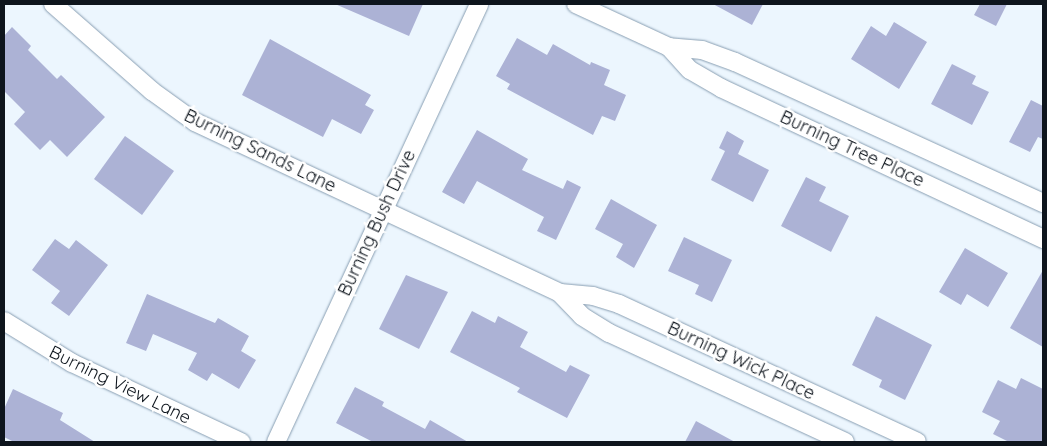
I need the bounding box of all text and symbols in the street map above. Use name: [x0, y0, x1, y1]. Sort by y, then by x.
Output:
street label: Burning Sands Lane: [180, 105, 340, 197]
street label: Burning Tree Place: [776, 106, 928, 192]
street label: Burning Bush Drive: [334, 147, 420, 299]
street label: Burning Wick Place: [664, 317, 818, 405]
street label: Burning View Lane: [46, 341, 194, 429]

